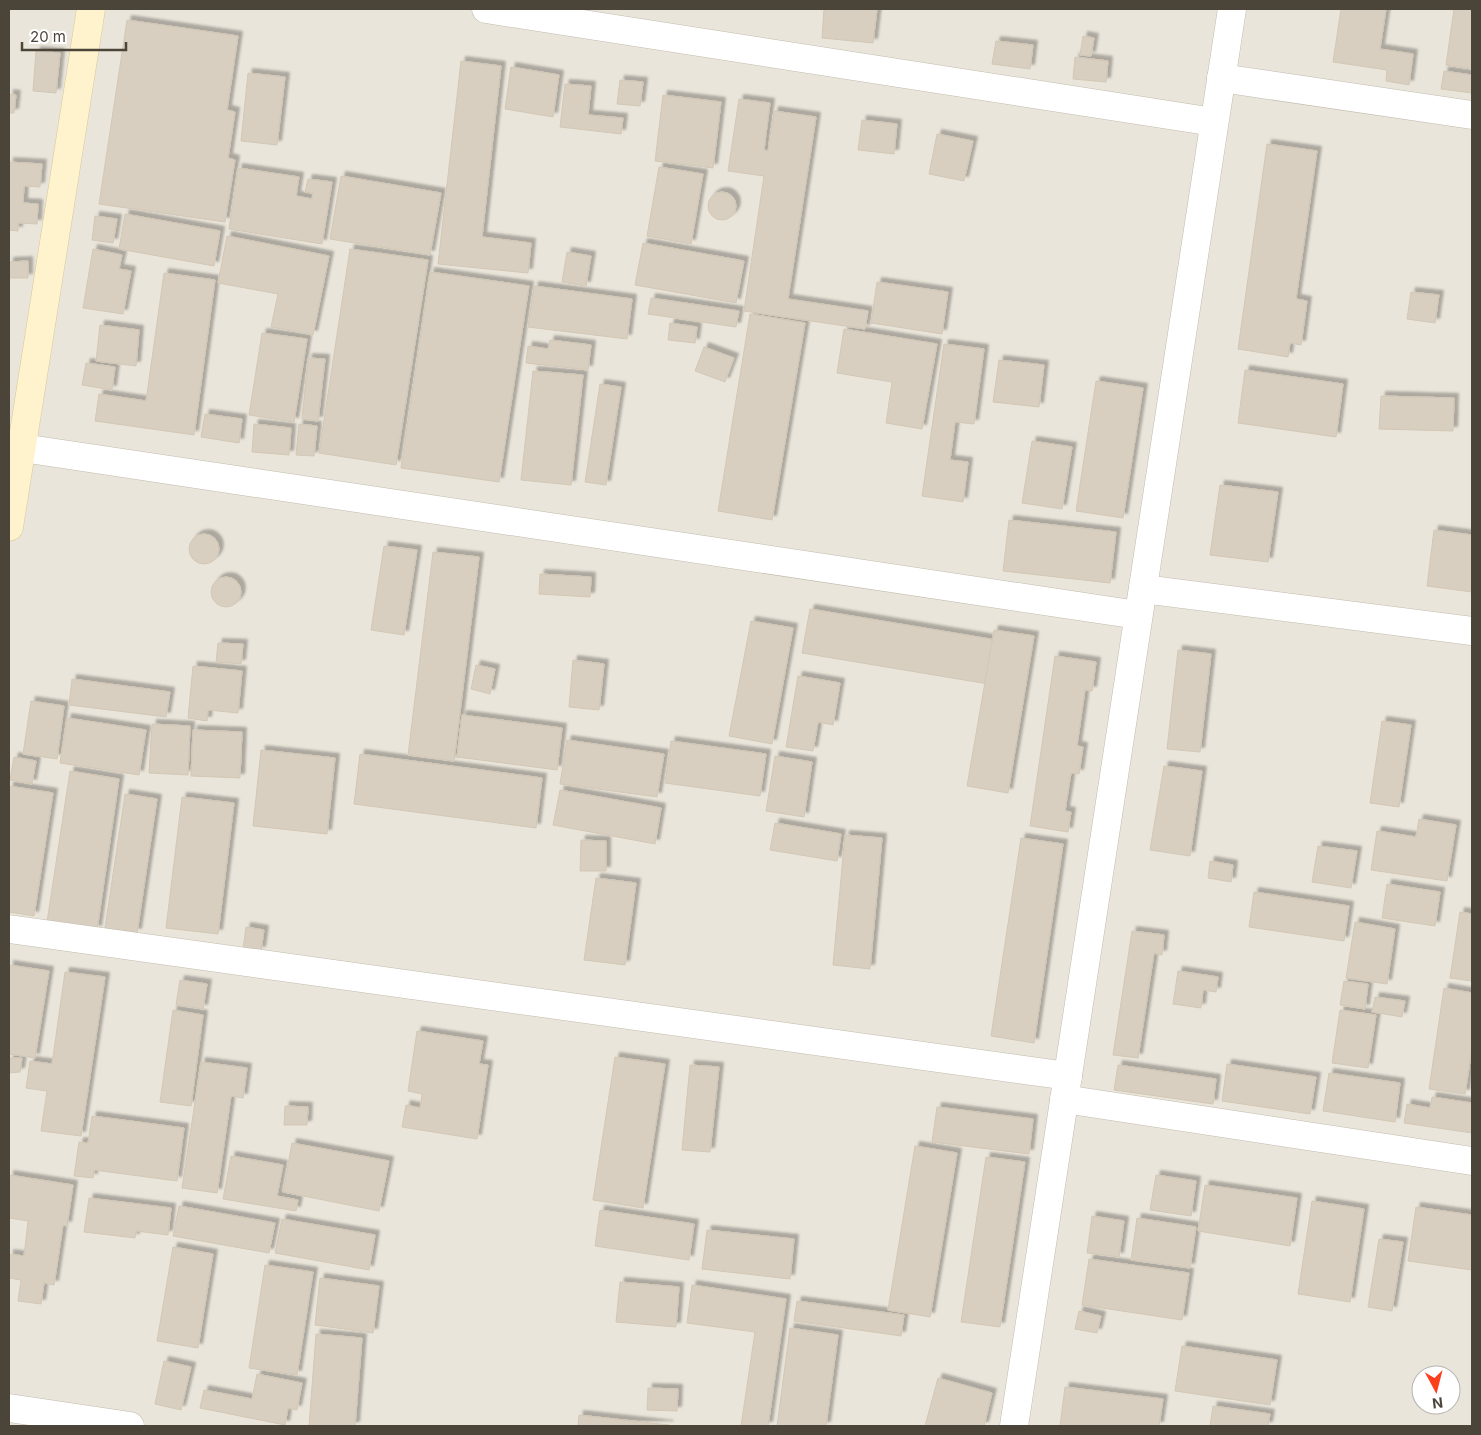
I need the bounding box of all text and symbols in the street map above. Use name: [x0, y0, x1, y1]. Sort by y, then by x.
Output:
scale bar: [22, 20, 126, 52]
text: 20 m: [30, 27, 66, 46]
north arrow: [1411, 1365, 1461, 1415]
text: N: [1431, 1394, 1444, 1412]

